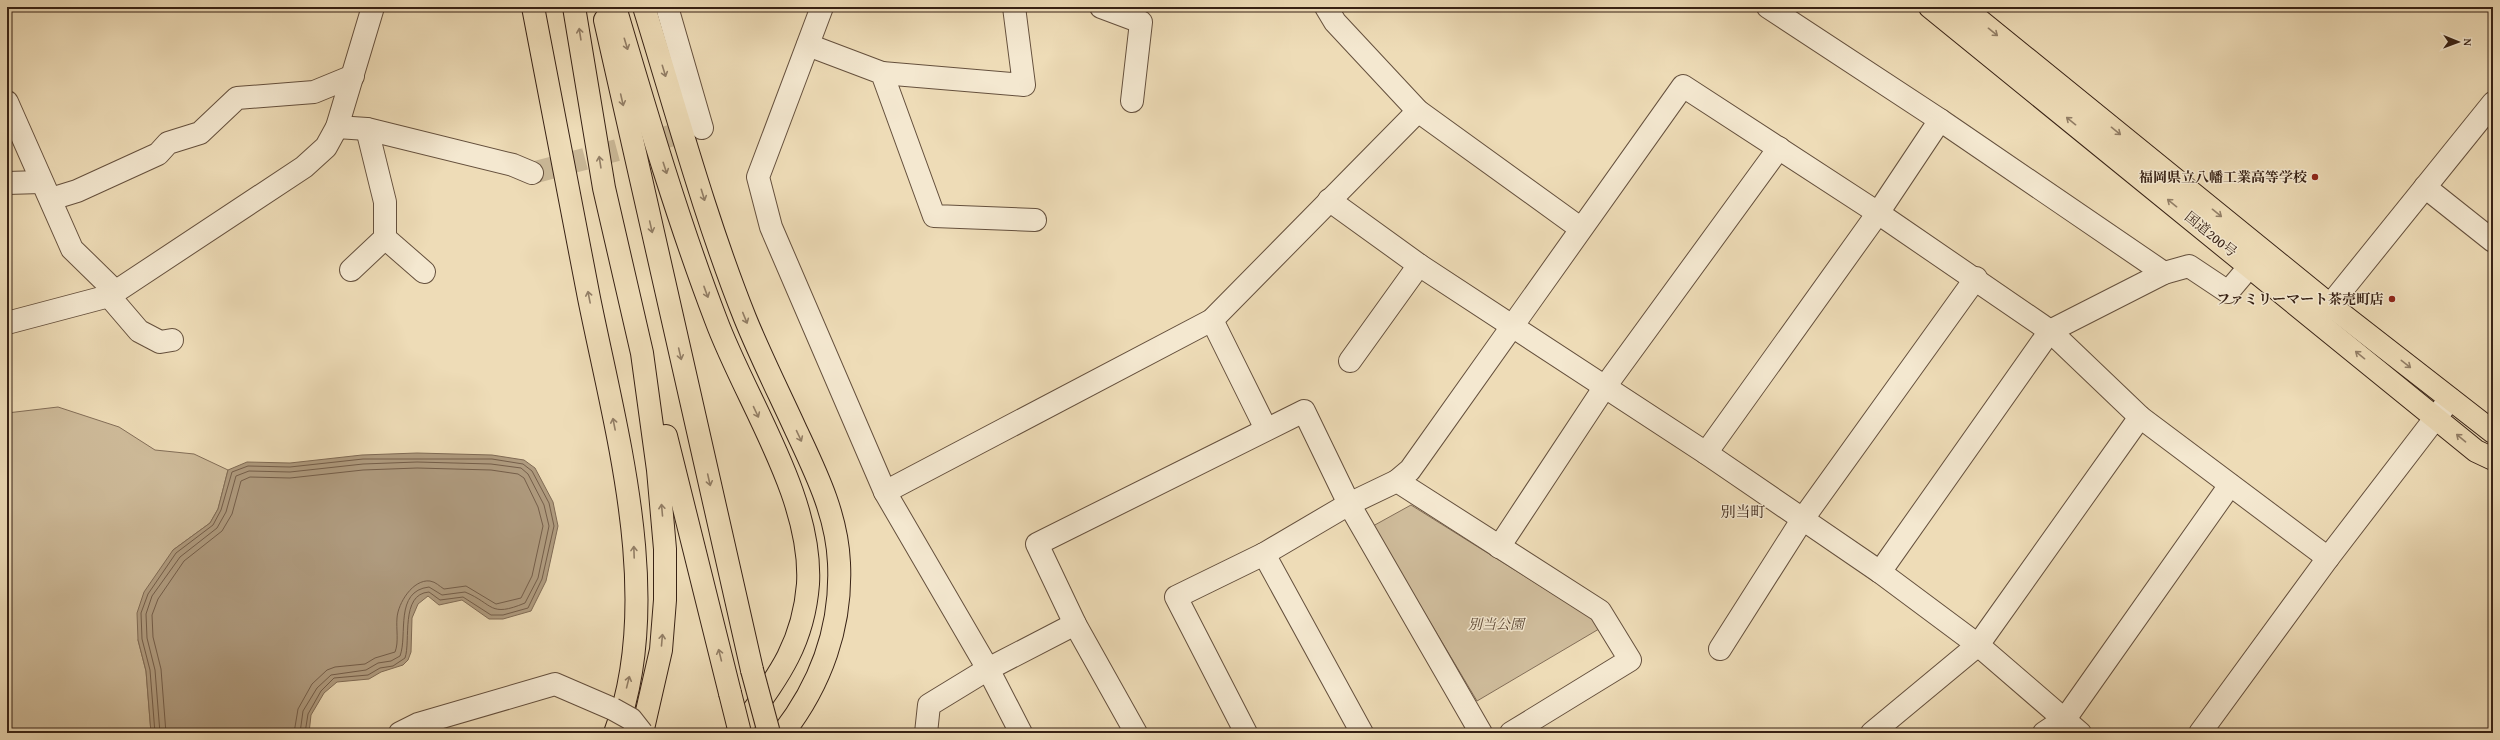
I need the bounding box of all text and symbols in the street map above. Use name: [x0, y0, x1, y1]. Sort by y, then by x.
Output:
north arrow: [2438, 22, 2478, 62]
one-way arrow: [1988, 27, 1999, 36]
one-way arrow: [576, 28, 584, 41]
one-way arrow: [623, 38, 630, 51]
text: N: [2460, 38, 2476, 47]
one-way arrow: [661, 64, 668, 77]
one-way arrow: [618, 93, 626, 106]
one-way arrow: [2066, 117, 2077, 126]
one-way arrow: [2110, 127, 2121, 136]
one-way arrow: [596, 156, 604, 169]
one-way arrow: [662, 162, 669, 175]
place label: 福岡県立八幡工業高等学校: [2139, 167, 2307, 187]
marker: 福岡県立八幡工業高等学校: [2310, 172, 2320, 182]
one-way arrow: [700, 188, 707, 201]
one-way arrow: [2167, 198, 2178, 207]
street label: 国道200号: [2181, 207, 2241, 261]
one-way arrow: [2211, 209, 2222, 218]
one-way arrow: [647, 220, 655, 233]
one-way arrow: [702, 285, 710, 297]
place label: ファミリーマート茶売町店: [2216, 289, 2384, 309]
one-way arrow: [584, 290, 592, 303]
marker: ファミリーマート茶売町店: [2387, 294, 2397, 304]
one-way arrow: [742, 311, 750, 323]
one-way arrow: [676, 347, 684, 360]
one-way arrow: [2355, 351, 2366, 360]
one-way arrow: [2400, 360, 2411, 369]
one-way arrow: [753, 405, 760, 417]
one-way arrow: [610, 418, 618, 431]
one-way arrow: [796, 430, 803, 442]
one-way arrow: [2455, 433, 2466, 442]
one-way arrow: [705, 473, 713, 486]
district label: 別当町: [1720, 501, 1766, 522]
one-way arrow: [658, 504, 665, 517]
one-way arrow: [631, 546, 638, 559]
park label: 別当公園: [1468, 614, 1526, 634]
one-way arrow: [658, 634, 666, 647]
one-way arrow: [716, 649, 724, 662]
one-way arrow: [625, 676, 633, 689]

